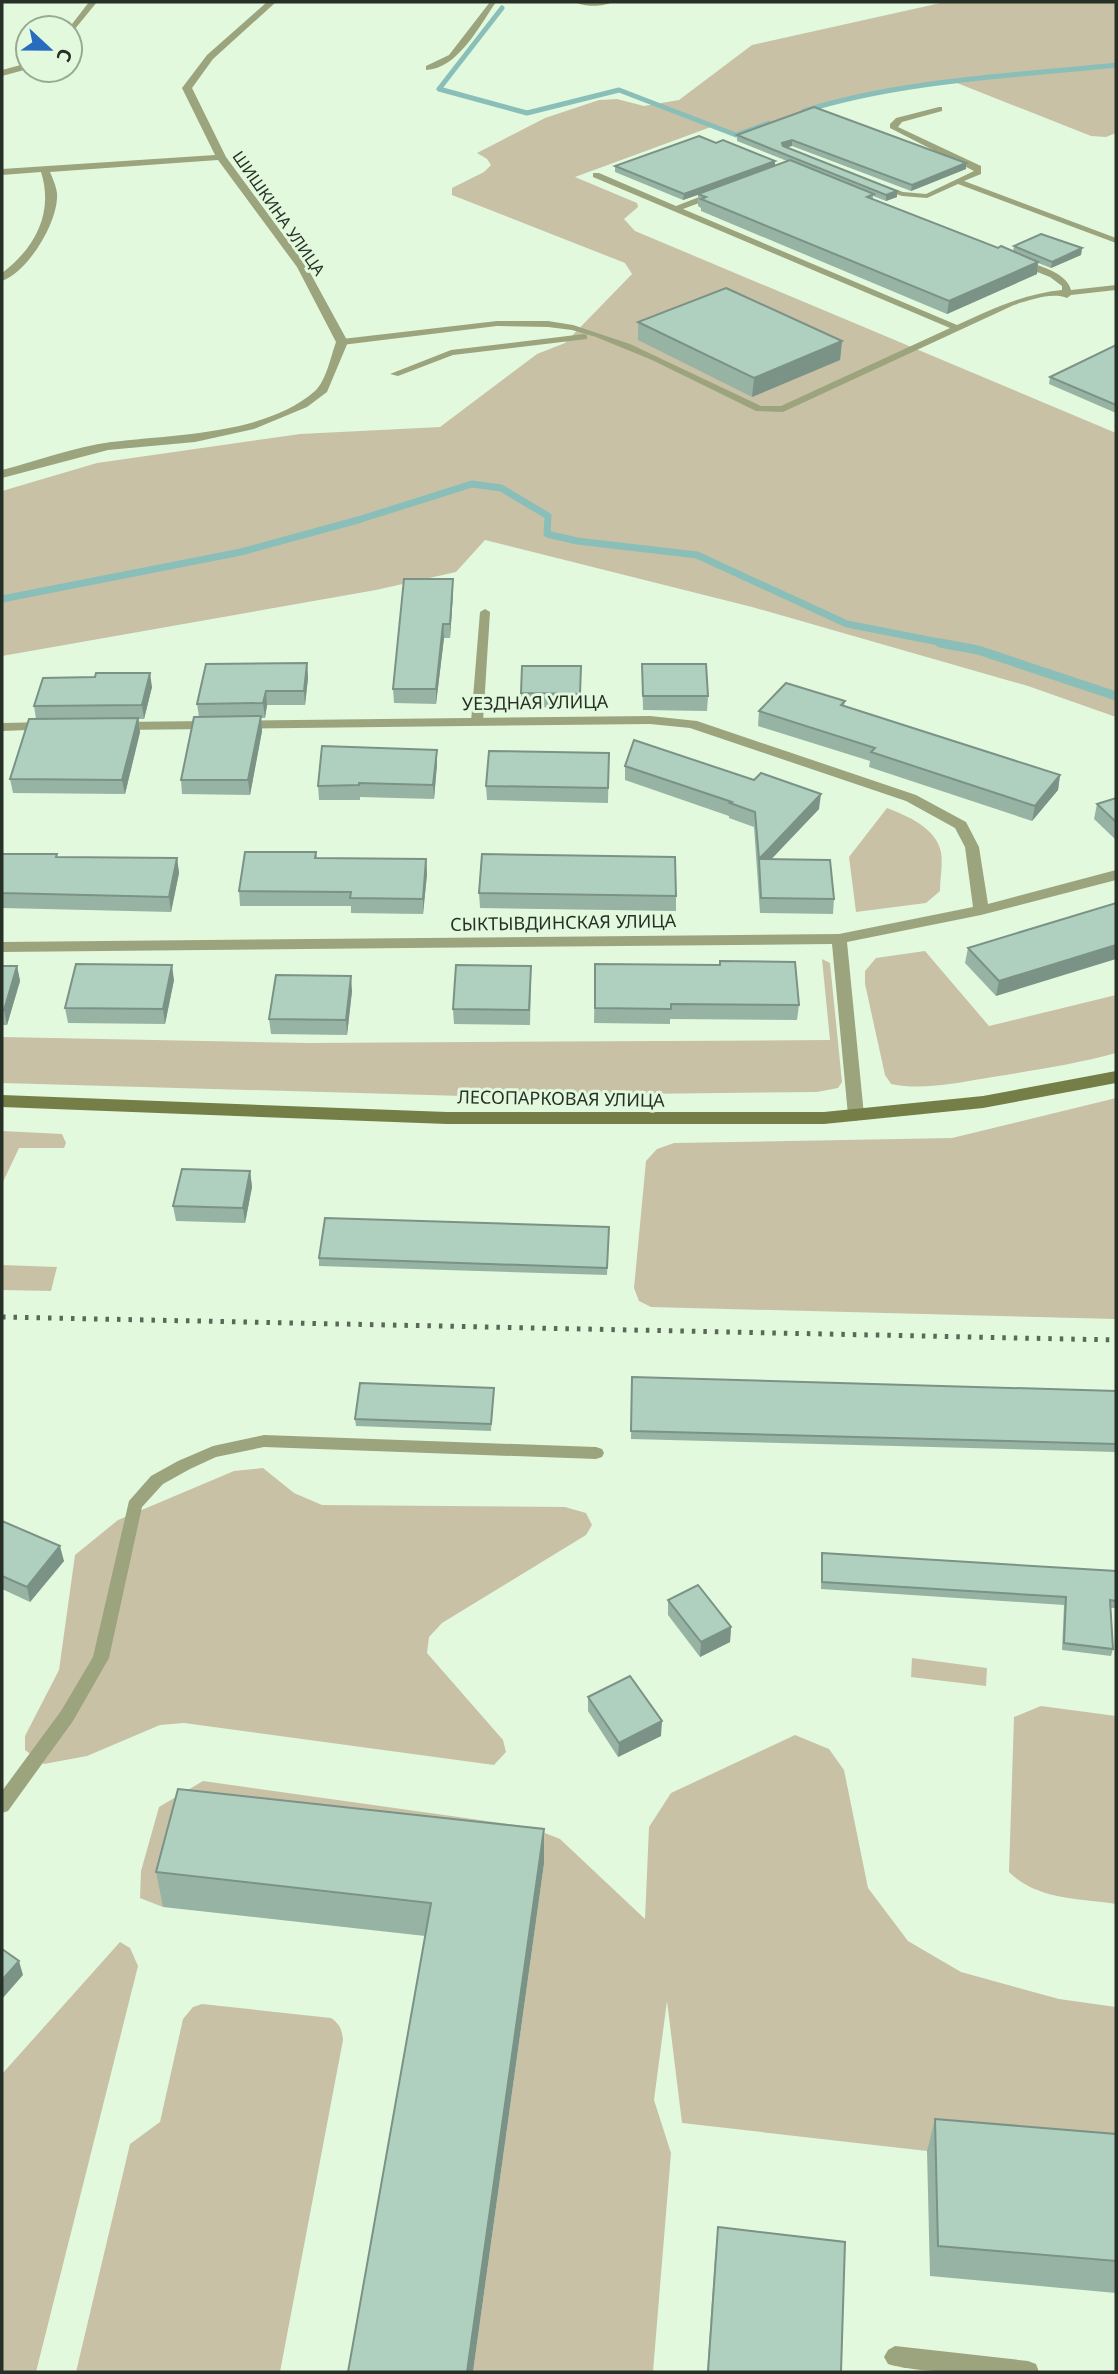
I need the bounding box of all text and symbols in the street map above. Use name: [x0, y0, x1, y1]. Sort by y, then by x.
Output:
north arrow: [14, 14, 84, 84]
text: С: [50, 45, 79, 66]
street label: ШИШКИНА УЛИЦА: [228, 146, 331, 280]
street label: УЕЗДНАЯ УЛИЦА: [462, 689, 609, 715]
street label: СЫКТЫВДИНСКАЯ УЛИЦА: [450, 908, 677, 936]
street label: ЛЕСОПАРКОВАЯ УЛИЦА: [457, 1084, 665, 1112]

